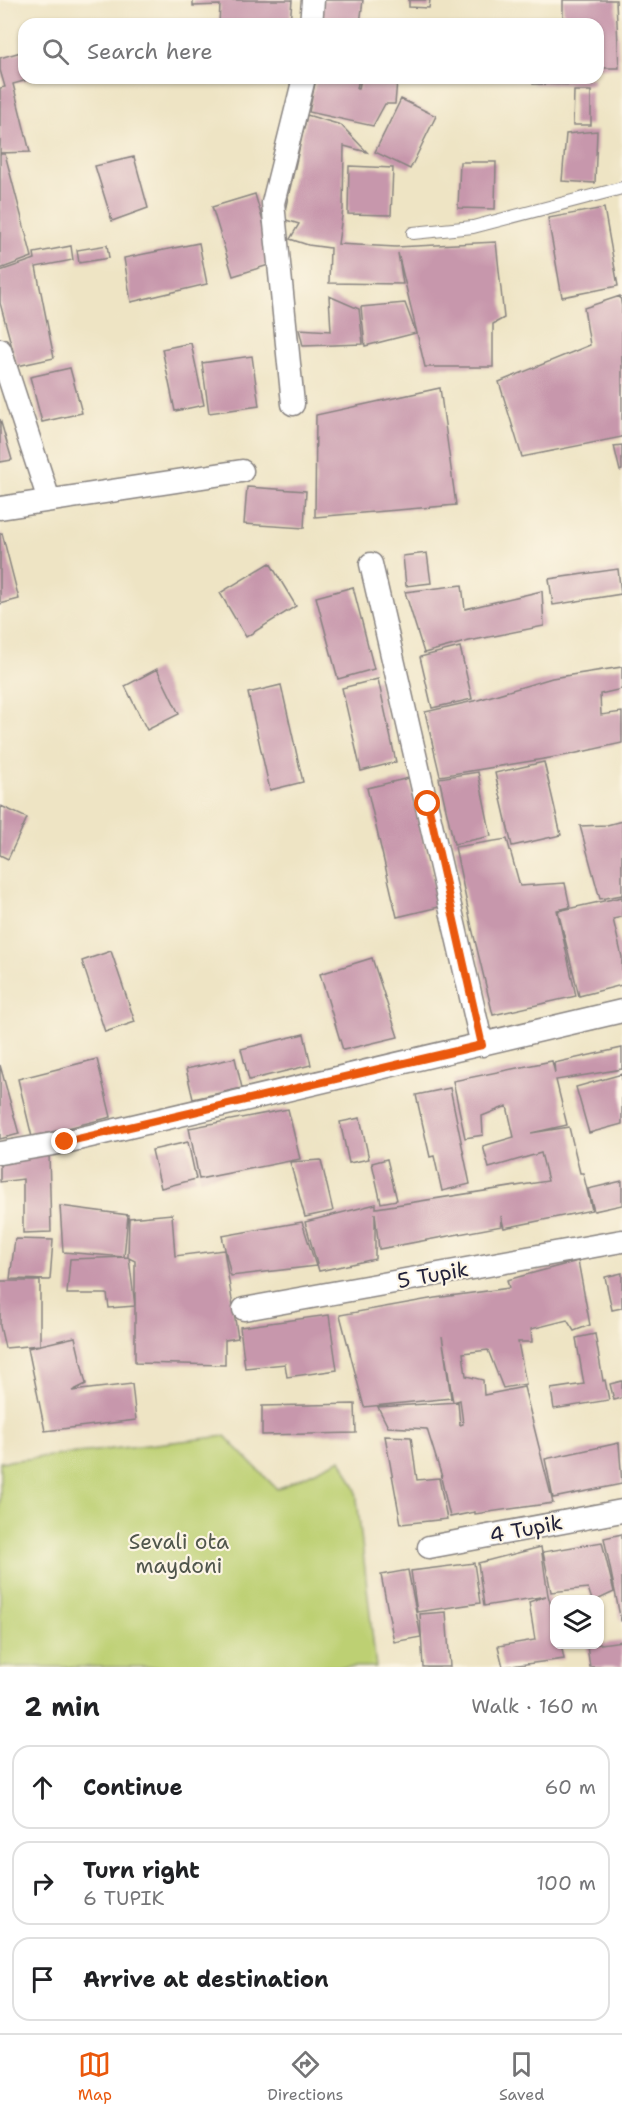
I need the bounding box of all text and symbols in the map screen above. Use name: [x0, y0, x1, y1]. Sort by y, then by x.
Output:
search box: [18, 18, 604, 84]
icon: search: [39, 35, 72, 68]
text: Search here: [87, 37, 213, 66]
route start: [414, 790, 440, 816]
route end: [51, 1128, 77, 1154]
street label: 5 Tupik: [395, 1255, 471, 1295]
street label: 4 Tupik: [487, 1508, 565, 1550]
park label: Sevali ota maydoni: [129, 1528, 229, 1580]
map controls: [550, 1595, 604, 1649]
button: layers: [550, 1595, 604, 1649]
text: 2 min: [24, 1689, 100, 1724]
text: Walk · 160 m: [471, 1693, 598, 1719]
icon: ahead: [26, 1771, 59, 1804]
text: Continue: [83, 1773, 183, 1802]
text: 60 m: [544, 1774, 596, 1800]
text: Turn right: [83, 1856, 200, 1885]
icon: right: [26, 1867, 59, 1900]
text: 100 m: [536, 1870, 596, 1896]
text: 6 TUPIK: [83, 1885, 164, 1911]
icon: arrive: [26, 1963, 59, 1996]
text: Arrive at destination: [83, 1965, 329, 1994]
tab: Map: [78, 2048, 112, 2105]
tab: Directions: [267, 2048, 344, 2105]
tab: Saved: [499, 2048, 544, 2105]

